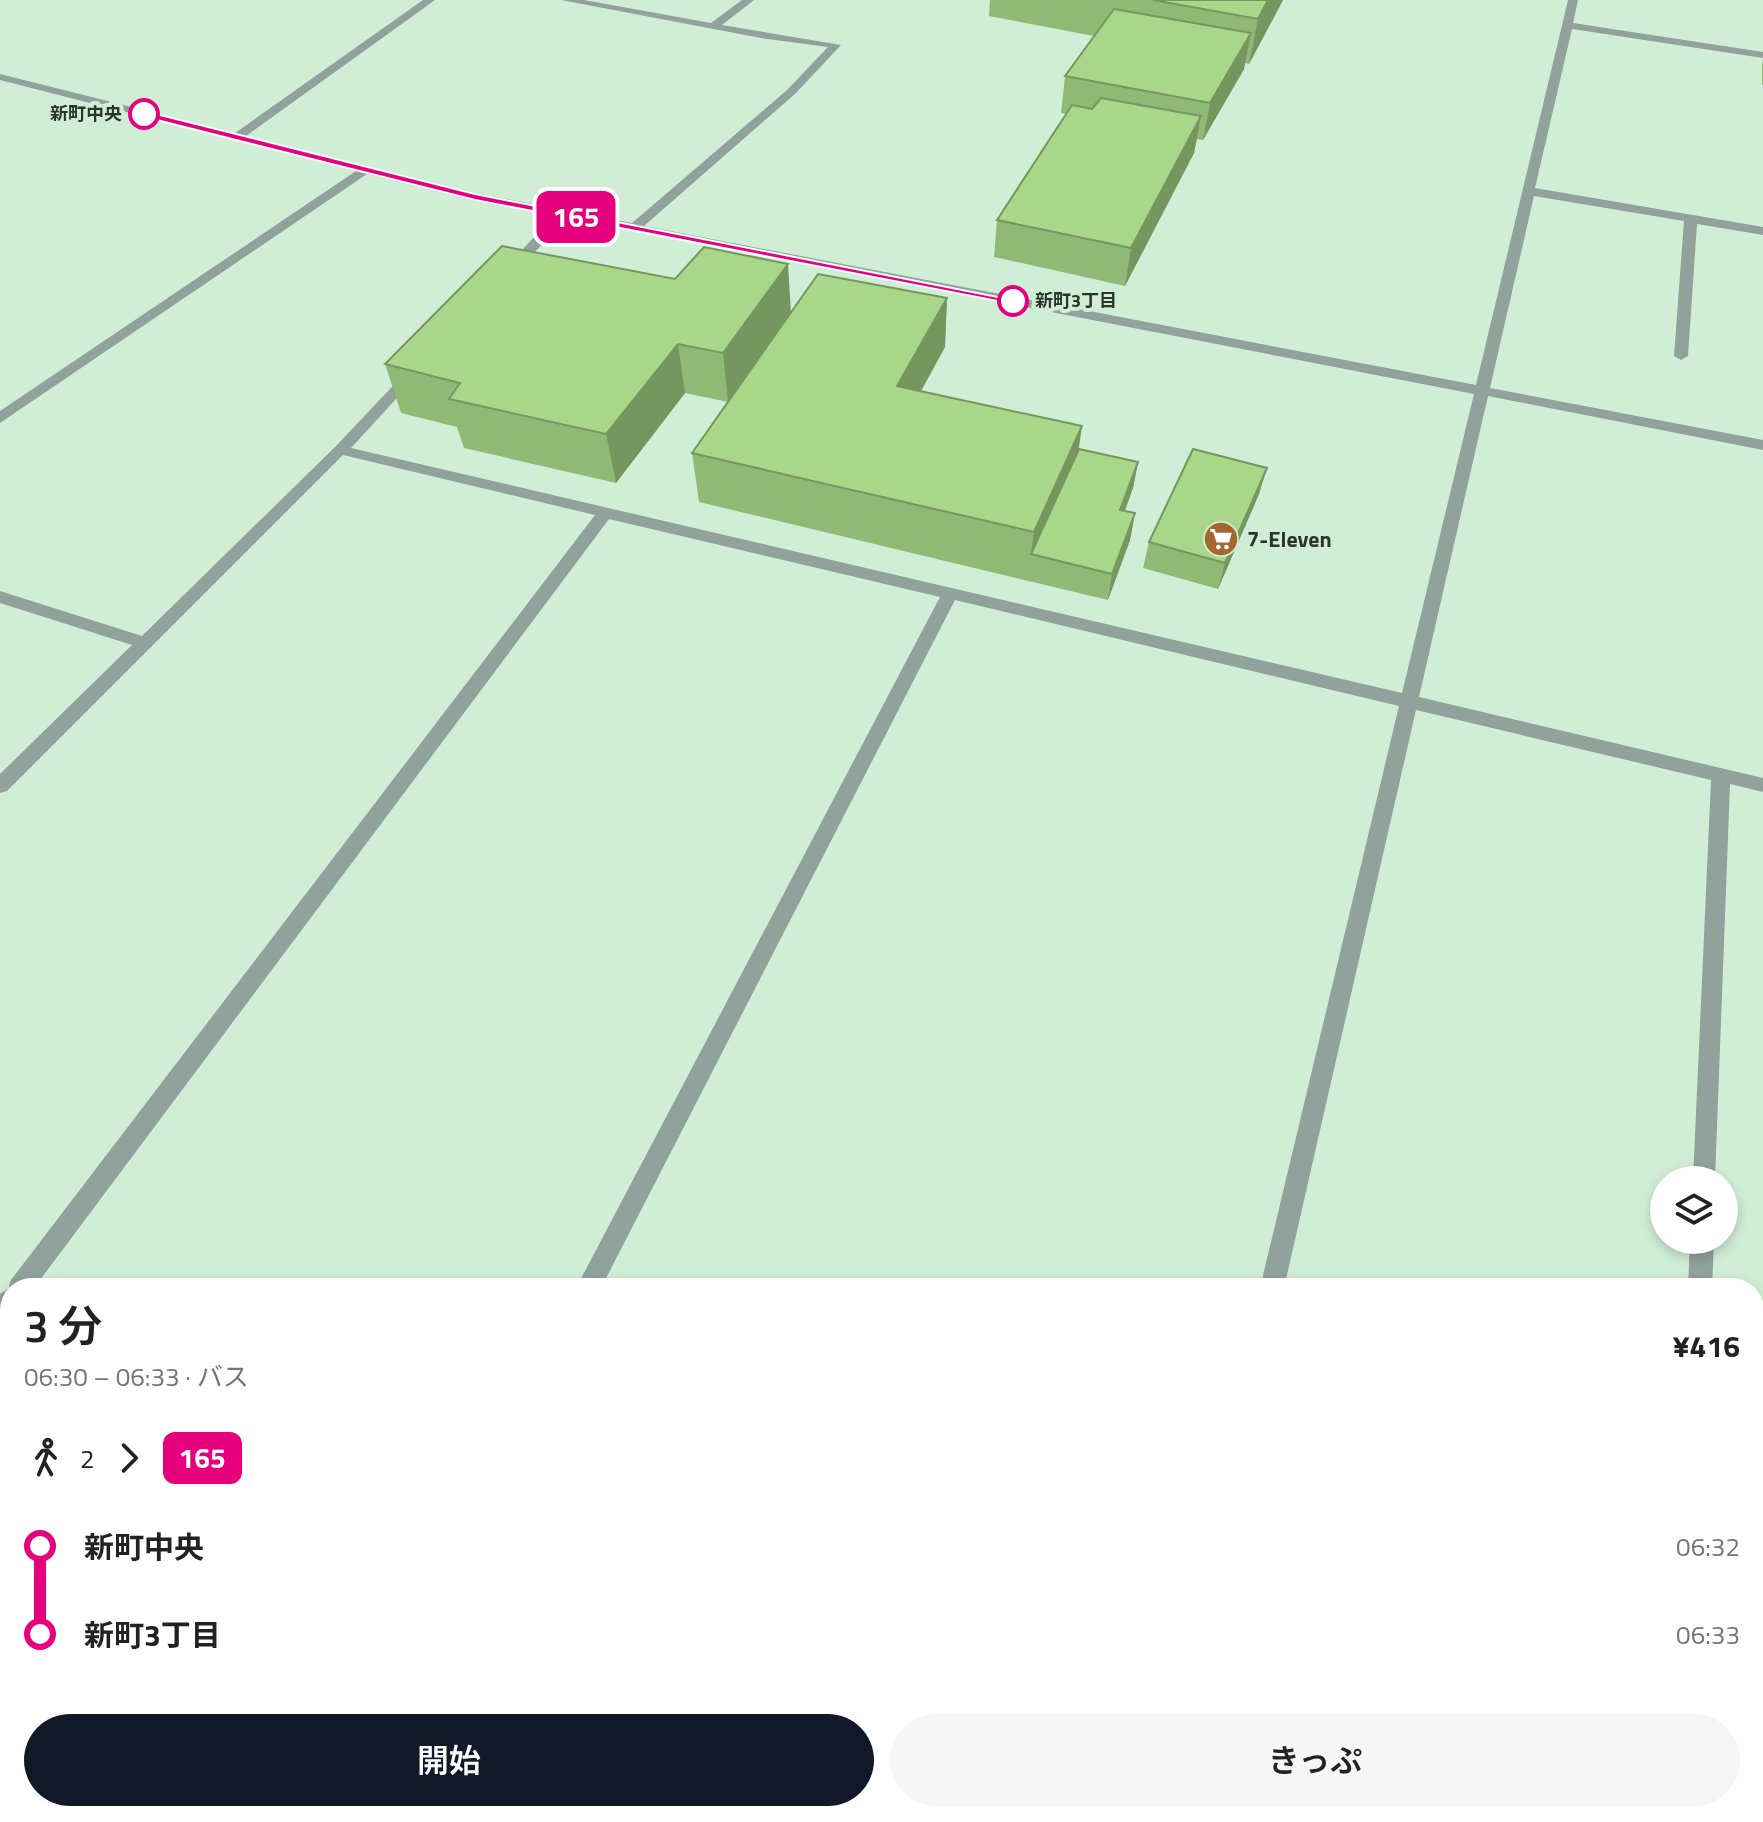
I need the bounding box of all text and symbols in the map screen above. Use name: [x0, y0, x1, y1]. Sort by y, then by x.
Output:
marker: 新町中央: [129, 99, 159, 129]
place label: 新町中央: [50, 100, 122, 127]
line badge: 165: [530, 191, 622, 243]
text: 165: [552, 195, 600, 238]
marker: 新町3丁目: [998, 286, 1028, 316]
place label: 新町3丁目: [1035, 287, 1117, 314]
supermarket icon: 7-Eleven: [1202, 520, 1240, 558]
place label: 7-Eleven: [1247, 522, 1332, 556]
map controls: [1650, 1166, 1738, 1254]
button: layers: [1650, 1166, 1738, 1254]
text: 3 分: [24, 1292, 102, 1359]
text: ¥416: [1673, 1323, 1740, 1369]
text: 06:30 – 06:33 · バス: [24, 1357, 249, 1396]
icon: walk: [24, 1436, 68, 1480]
icon: forward: [107, 1436, 151, 1480]
text: 165: [179, 1436, 226, 1479]
text: 2: [80, 1439, 95, 1478]
text: 新町中央: [84, 1524, 204, 1570]
text: 06:32: [1676, 1527, 1740, 1566]
text: 新町3丁目: [84, 1612, 221, 1658]
text: 06:33: [1676, 1615, 1740, 1654]
button: 開始: [24, 1714, 874, 1806]
button: きっぷ: [890, 1714, 1740, 1806]

